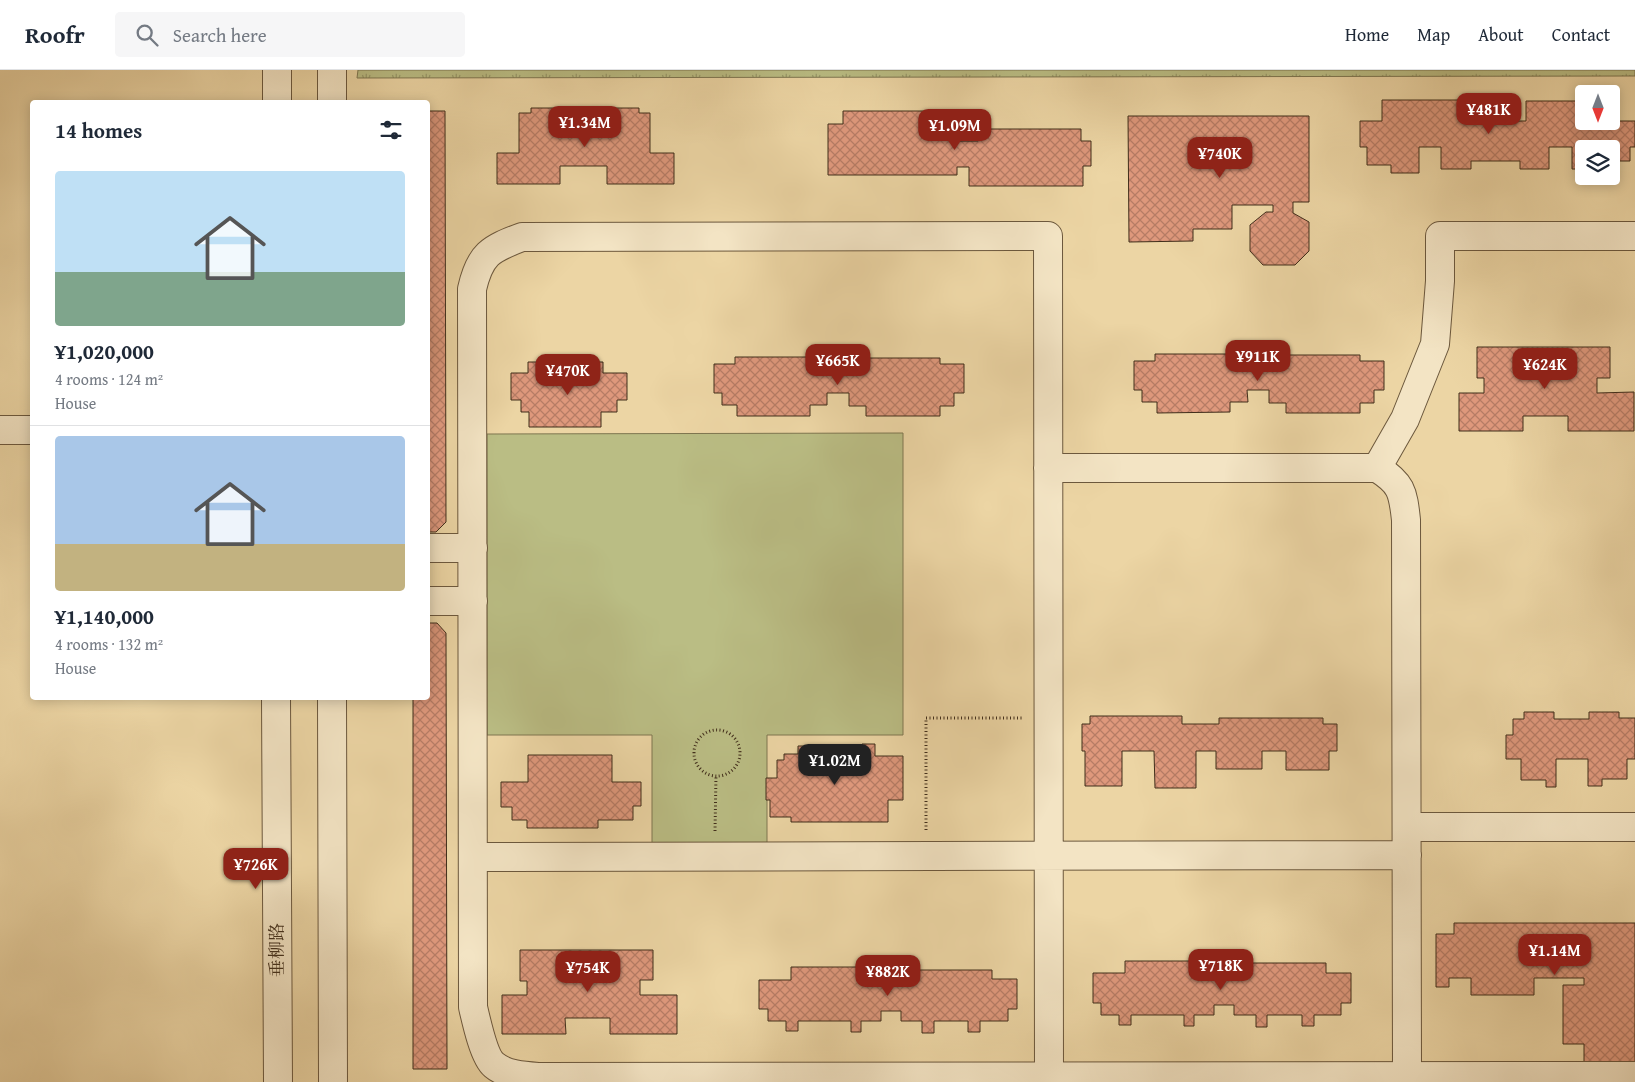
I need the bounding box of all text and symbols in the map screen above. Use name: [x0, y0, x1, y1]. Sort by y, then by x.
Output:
search box: [115, 12, 465, 57]
text: Roofr: [25, 17, 85, 52]
icon: search: [133, 21, 161, 49]
text: Search here: [173, 21, 267, 49]
text: Home: [1345, 21, 1389, 48]
text: Map: [1417, 21, 1450, 48]
text: About: [1478, 21, 1524, 48]
text: Contact: [1552, 21, 1610, 48]
north arrow: [1575, 85, 1620, 130]
map controls: [1575, 85, 1620, 185]
pin: ¥481K: [1454, 92, 1524, 135]
text: ¥481K: [1467, 97, 1511, 121]
pin: ¥1.34M: [544, 106, 626, 148]
pin: ¥1.09M: [914, 108, 996, 151]
text: ¥1.34M: [559, 110, 611, 134]
text: ¥1.09M: [929, 113, 981, 137]
text: 14 homes: [55, 115, 142, 146]
icon: filters: [377, 116, 405, 144]
pin: ¥740K: [1185, 136, 1255, 179]
button: layers: [1575, 140, 1620, 185]
text: ¥740K: [1198, 141, 1242, 165]
icon: home: [185, 203, 275, 293]
text: ¥1,020,000: [55, 336, 154, 367]
pin: ¥911K: [1223, 340, 1293, 382]
pin: ¥665K: [803, 344, 873, 386]
text: ¥911K: [1236, 344, 1280, 368]
text: ¥665K: [816, 348, 860, 372]
pin: ¥624K: [1510, 348, 1580, 390]
text: ¥624K: [1523, 352, 1567, 376]
pin: ¥470K: [533, 354, 603, 396]
text: ¥470K: [546, 358, 590, 382]
text: 4 rooms · 124 m²: [55, 367, 163, 391]
text: House: [55, 391, 96, 415]
icon: home: [185, 469, 275, 559]
text: ¥1,140,000: [55, 601, 154, 632]
text: 4 rooms · 132 m²: [55, 632, 163, 656]
text: House: [55, 656, 96, 680]
pin: ¥1.02M: [794, 744, 876, 786]
text: ¥1.02M: [809, 748, 861, 772]
pin: ¥726K: [221, 848, 291, 890]
text: ¥726K: [234, 852, 278, 876]
street label: 垂柳路: [263, 923, 290, 977]
pin: ¥1.14M: [1514, 934, 1596, 976]
text: ¥1.14M: [1529, 938, 1581, 962]
pin: ¥718K: [1186, 948, 1256, 991]
pin: ¥754K: [553, 950, 623, 993]
text: ¥718K: [1199, 953, 1243, 977]
pin: ¥882K: [853, 954, 923, 997]
text: ¥754K: [566, 955, 610, 979]
text: ¥882K: [866, 959, 910, 983]

